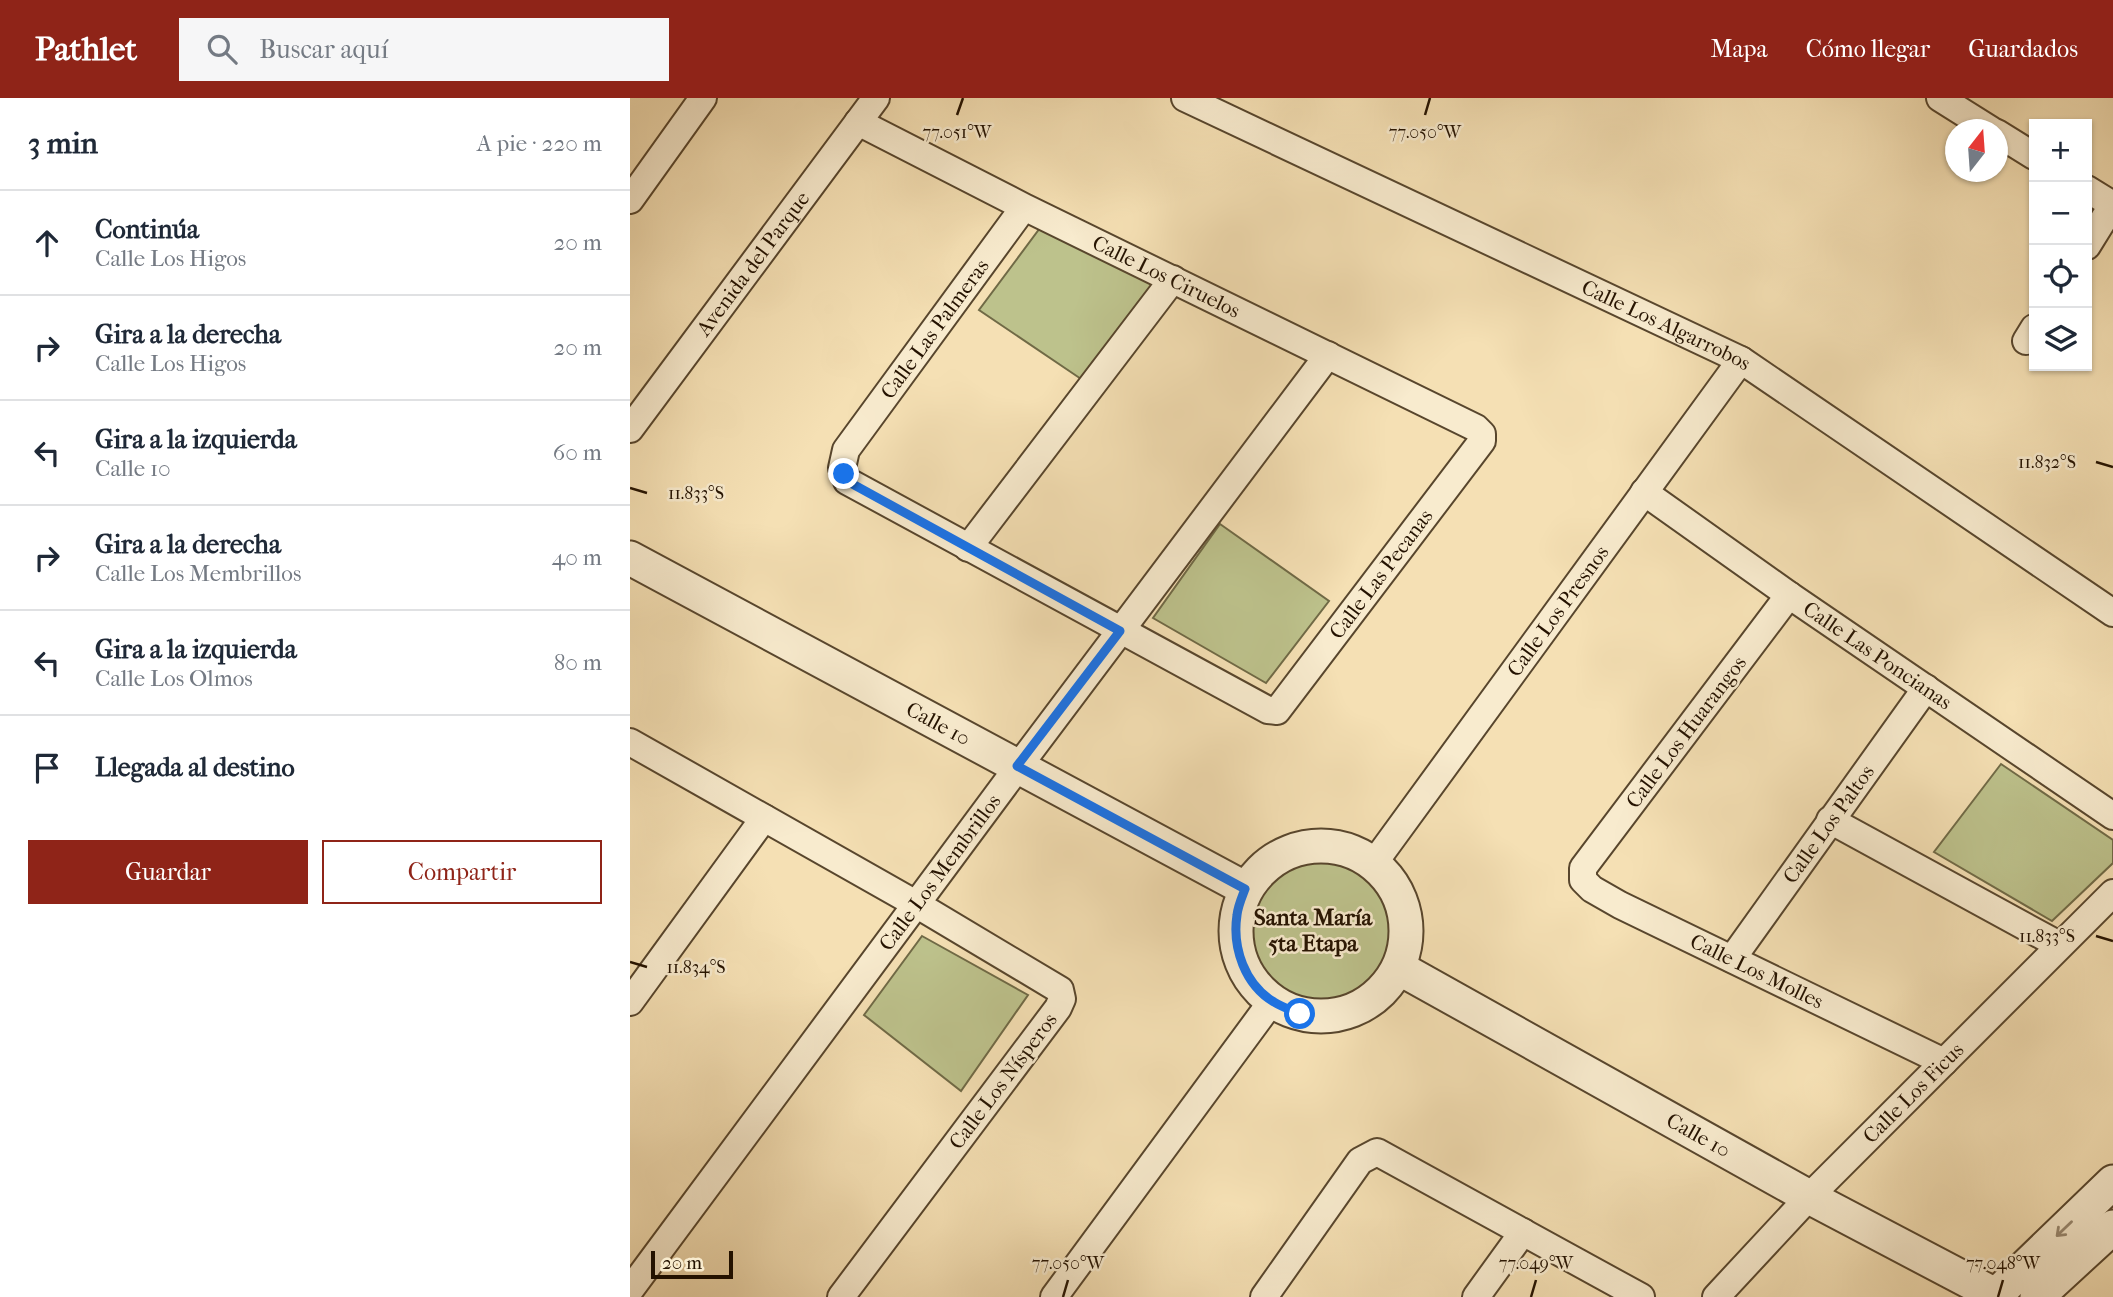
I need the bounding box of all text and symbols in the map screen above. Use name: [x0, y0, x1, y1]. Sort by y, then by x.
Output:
search box: [179, 18, 669, 81]
text: Pathlet: [35, 30, 137, 69]
icon: search: [203, 30, 241, 68]
text: Buscar aquí: [259, 34, 388, 65]
text: Mapa: [1710, 35, 1768, 63]
text: Cómo llegar: [1806, 35, 1930, 63]
text: Guardados: [1968, 35, 2078, 63]
north arrow: [1945, 119, 2008, 182]
map controls: [2029, 119, 2092, 371]
button: +: [2029, 119, 2092, 182]
text: 77.051°W: [923, 122, 993, 143]
text: 77.050°W: [1389, 122, 1463, 143]
text: 3 min: [28, 126, 98, 161]
text: A pie · 220 m: [477, 130, 602, 157]
button: −: [2029, 182, 2092, 245]
street label: Avenida del Parque: [691, 187, 814, 341]
text: Continúa: [95, 214, 199, 245]
icon: ahead: [28, 224, 66, 262]
text: 20 m: [553, 229, 602, 256]
street label: Calle Los Ciruelos: [1089, 230, 1244, 323]
text: Calle Los Higos: [95, 245, 246, 272]
button: locate: [2029, 245, 2092, 308]
street label: Calle Las Palmeras: [876, 254, 994, 403]
street label: Calle Los Algarrobos: [1578, 275, 1756, 375]
button: layers: [2029, 308, 2092, 371]
text: Gira a la derecha: [95, 319, 281, 350]
icon: right: [28, 329, 66, 367]
text: 20 m: [553, 334, 602, 361]
text: Calle Los Higos: [95, 350, 246, 377]
text: Gira a la izquierda: [95, 424, 297, 455]
icon: left: [28, 434, 66, 472]
text: 60 m: [553, 439, 602, 466]
text: 11.832°S: [2018, 452, 2076, 473]
text: Calle 10: [95, 455, 171, 482]
route end: [828, 458, 859, 489]
text: 11.833°S: [668, 483, 724, 504]
street label: Calle Las Pecanas: [1324, 504, 1438, 644]
text: Gira a la derecha: [95, 529, 281, 560]
icon: right: [28, 539, 66, 577]
street label: Calle Los Presnos: [1502, 541, 1614, 681]
text: 40 m: [552, 544, 602, 571]
text: Calle Los Membrillos: [95, 560, 301, 587]
street label: Calle Las Poncianas: [1799, 596, 1957, 715]
text: Gira a la izquierda: [95, 634, 297, 665]
icon: left: [28, 644, 66, 682]
text: 80 m: [554, 649, 602, 676]
street label: Calle Los Huarangos: [1621, 651, 1751, 813]
text: Calle Los Olmos: [95, 665, 253, 692]
street label: Calle 10: [902, 697, 974, 751]
icon: arrive: [28, 749, 66, 787]
text: Llegada al destino: [95, 752, 295, 783]
street label: Calle Los Paltos: [1778, 760, 1879, 888]
street label: Calle Los Membrillos: [874, 789, 1006, 955]
button: Guardar: [28, 840, 308, 904]
button: Compartir: [322, 840, 602, 904]
district label: Santa María 5ta Etapa: [1254, 904, 1374, 957]
text: 11.833°S: [2019, 926, 2075, 947]
street label: Calle Los Molles: [1686, 929, 1828, 1014]
text: 11.834°S: [666, 957, 726, 978]
route start: [1284, 998, 1315, 1029]
street label: Calle Los Nísperos: [944, 1008, 1062, 1154]
street label: Calle Los Ficus: [1858, 1037, 1969, 1148]
street label: Calle 10: [1662, 1108, 1735, 1163]
one-way arrow: [2056, 1221, 2073, 1238]
scale bar: [651, 1248, 733, 1280]
text: 20 m: [662, 1252, 702, 1274]
text: 77.050°W: [1032, 1253, 1106, 1274]
text: 77.049°W: [1499, 1253, 1575, 1274]
text: 77.048°W: [1966, 1253, 2041, 1274]

